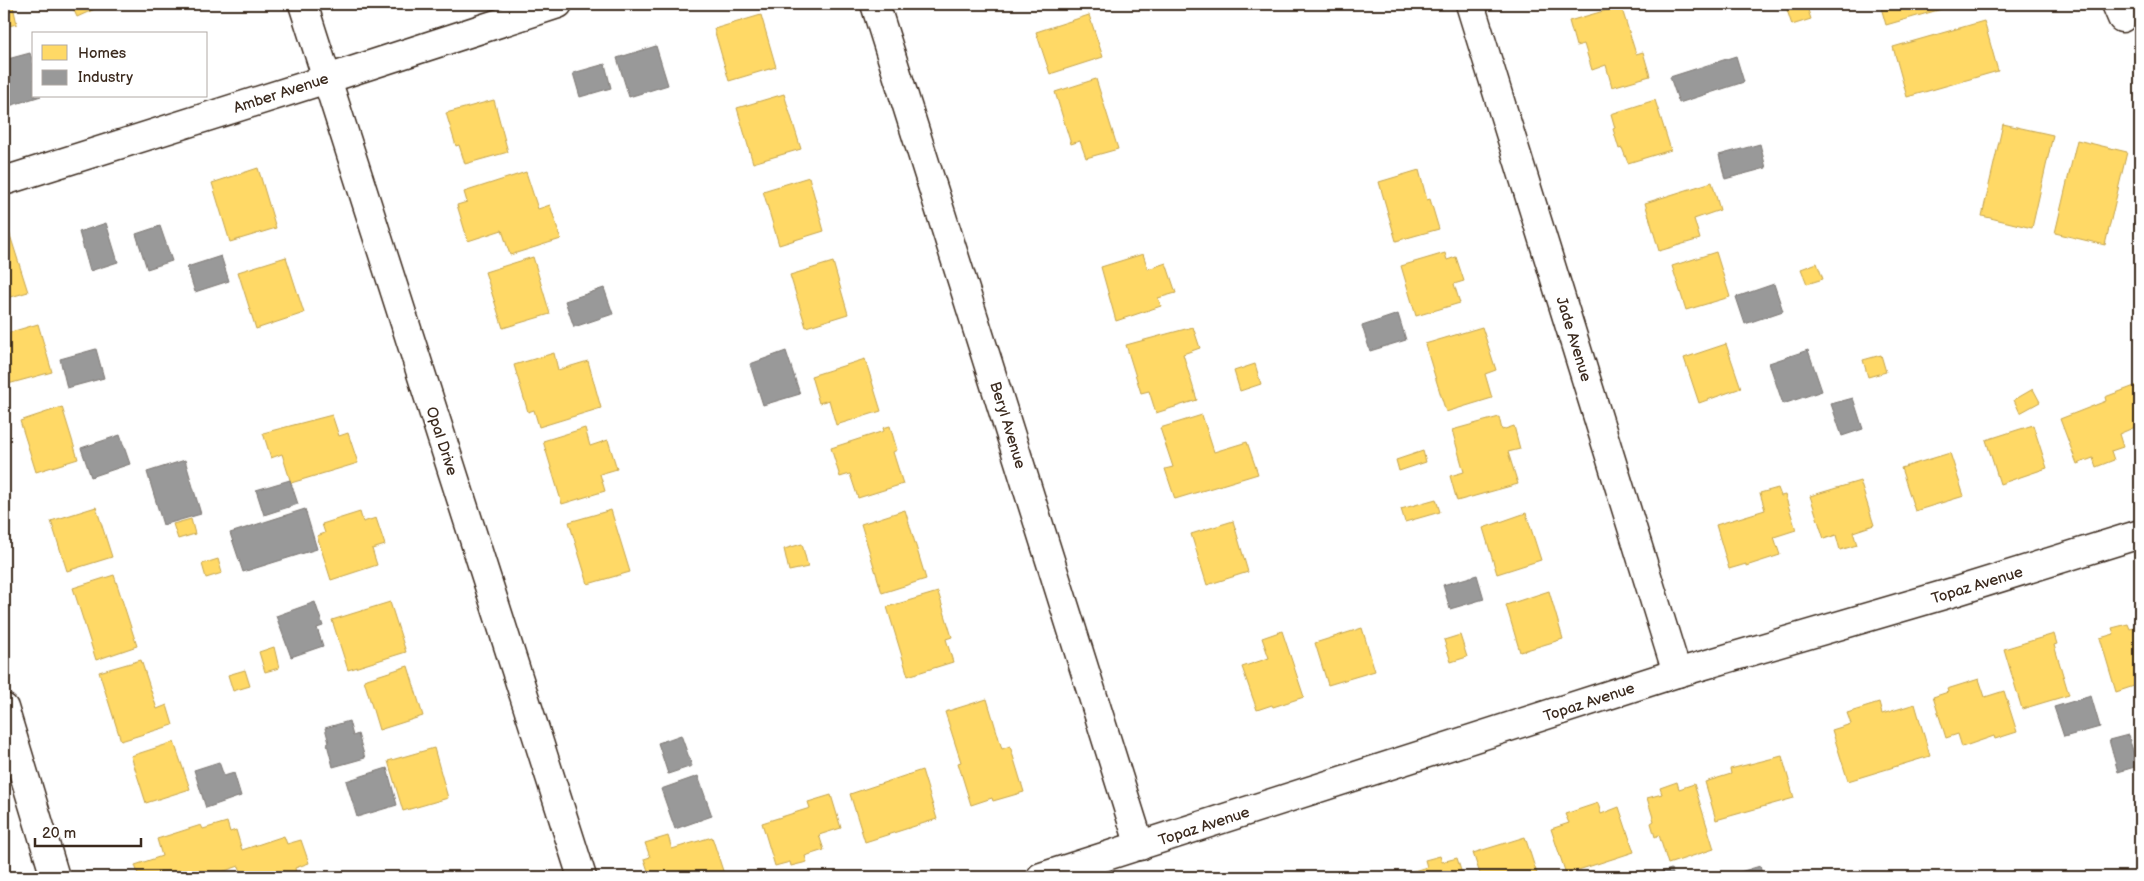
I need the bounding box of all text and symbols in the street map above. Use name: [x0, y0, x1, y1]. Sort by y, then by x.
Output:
legend: [32, 32, 208, 98]
text: Homes: [78, 44, 127, 63]
text: Industry: [78, 68, 133, 87]
street label: Amber Avenue: [231, 69, 331, 118]
street label: Jade Avenue: [1552, 294, 1595, 384]
street label: Beryl Avenue: [985, 379, 1030, 471]
street label: Opal Drive: [421, 404, 462, 478]
street label: Topaz Avenue: [1929, 563, 2025, 608]
street label: Topaz Avenue: [1541, 679, 1637, 726]
street label: Topaz Avenue: [1156, 803, 1252, 850]
scale bar: [35, 816, 141, 848]
text: 20 m: [42, 824, 76, 843]

